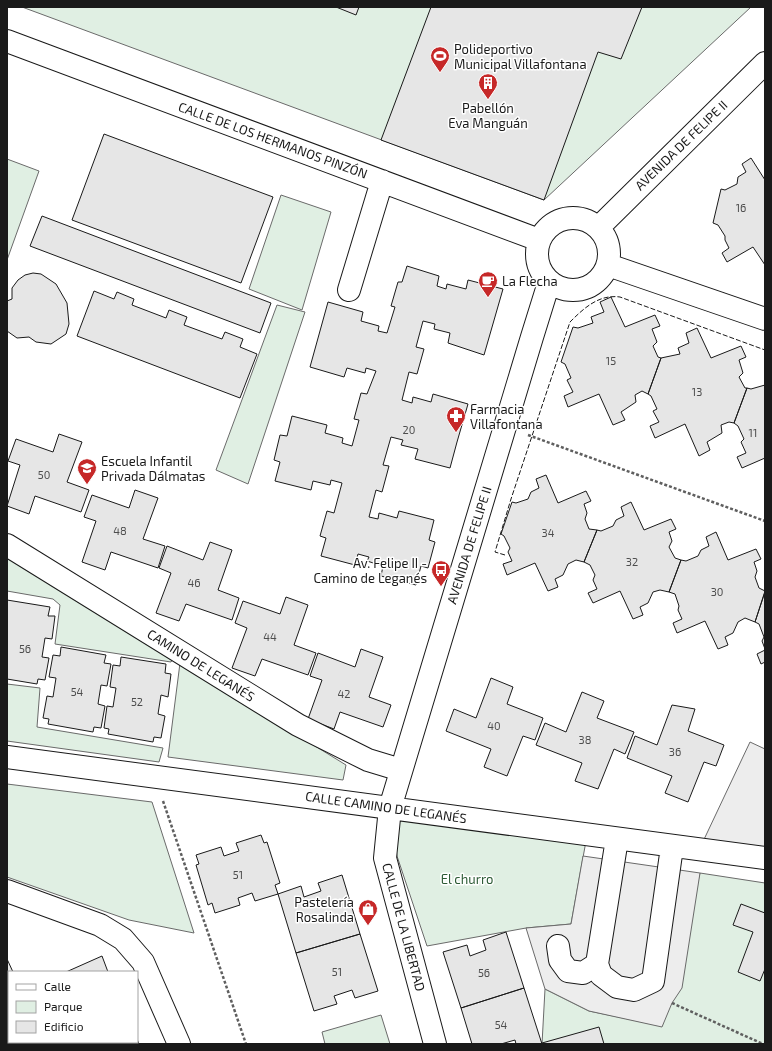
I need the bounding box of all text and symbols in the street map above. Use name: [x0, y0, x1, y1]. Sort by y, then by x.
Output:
place label: Polideportivo Municipal Villafontana: [454, 41, 587, 72]
sports icon: Polideportivo Municipal Villafontana: [429, 45, 451, 73]
building icon: Pabellón Eva Manguán: [477, 72, 499, 100]
street label: CALLE DE LOS HERMANOS PINZÓN: [176, 97, 370, 182]
street label: AVENIDA DE FELIPE II: [631, 97, 731, 193]
place label: Pabellón Eva Manguán: [448, 100, 528, 131]
house number: 16: [736, 201, 746, 214]
cafe icon: La Flecha: [477, 270, 499, 298]
place label: La Flecha: [502, 273, 558, 289]
house number: 15: [606, 354, 616, 367]
house number: 13: [692, 385, 702, 398]
place label: Farmacia Villafontana: [470, 401, 543, 432]
pharmacy icon: Farmacia Villafontana: [445, 405, 467, 433]
house number: 20: [403, 423, 415, 436]
house number: 11: [749, 426, 757, 439]
place label: Escuela Infantil Privada Dálmatas: [101, 453, 205, 484]
school or university icon: Escuela Infantil Privada Dálmatas: [76, 457, 98, 485]
house number: 50: [38, 468, 50, 481]
street label: AVENIDA DE FELIPE II: [443, 484, 495, 606]
house number: 48: [113, 524, 127, 537]
house number: 34: [542, 526, 555, 539]
place label: Av. Felipe II - Camino de Leganés: [314, 555, 427, 586]
house number: 32: [626, 555, 638, 568]
bus stop icon: Av. Felipe II - Camino de Leganés: [430, 559, 452, 587]
house number: 46: [187, 576, 201, 589]
house number: 30: [711, 585, 723, 598]
street label: CAMINO DE LEGANÉS: [144, 625, 258, 705]
house number: 44: [263, 630, 277, 643]
house number: 56: [19, 642, 31, 655]
house number: 54: [71, 685, 84, 698]
house number: 42: [338, 687, 350, 700]
house number: 52: [131, 695, 143, 708]
house number: 40: [487, 719, 501, 732]
house number: 38: [579, 733, 591, 746]
house number: 36: [669, 745, 681, 758]
street label: CALLE CAMINO DE LEGANÉS: [304, 787, 468, 826]
street label: CALLE DE LA LIBERTAD: [379, 861, 429, 993]
house number: 51: [233, 868, 243, 881]
park label: El churro: [441, 871, 493, 887]
place label: Pastelería Rosalinda: [294, 894, 354, 925]
shop icon: Pastelería Rosalinda: [357, 898, 379, 926]
house number: 51: [332, 965, 342, 978]
house number: 56: [478, 966, 490, 979]
legend: [8, 971, 138, 1043]
text: Calle: [44, 979, 71, 993]
text: Parque: [44, 999, 82, 1013]
house number: 54: [495, 1018, 508, 1031]
text: Edificio: [44, 1019, 84, 1033]

